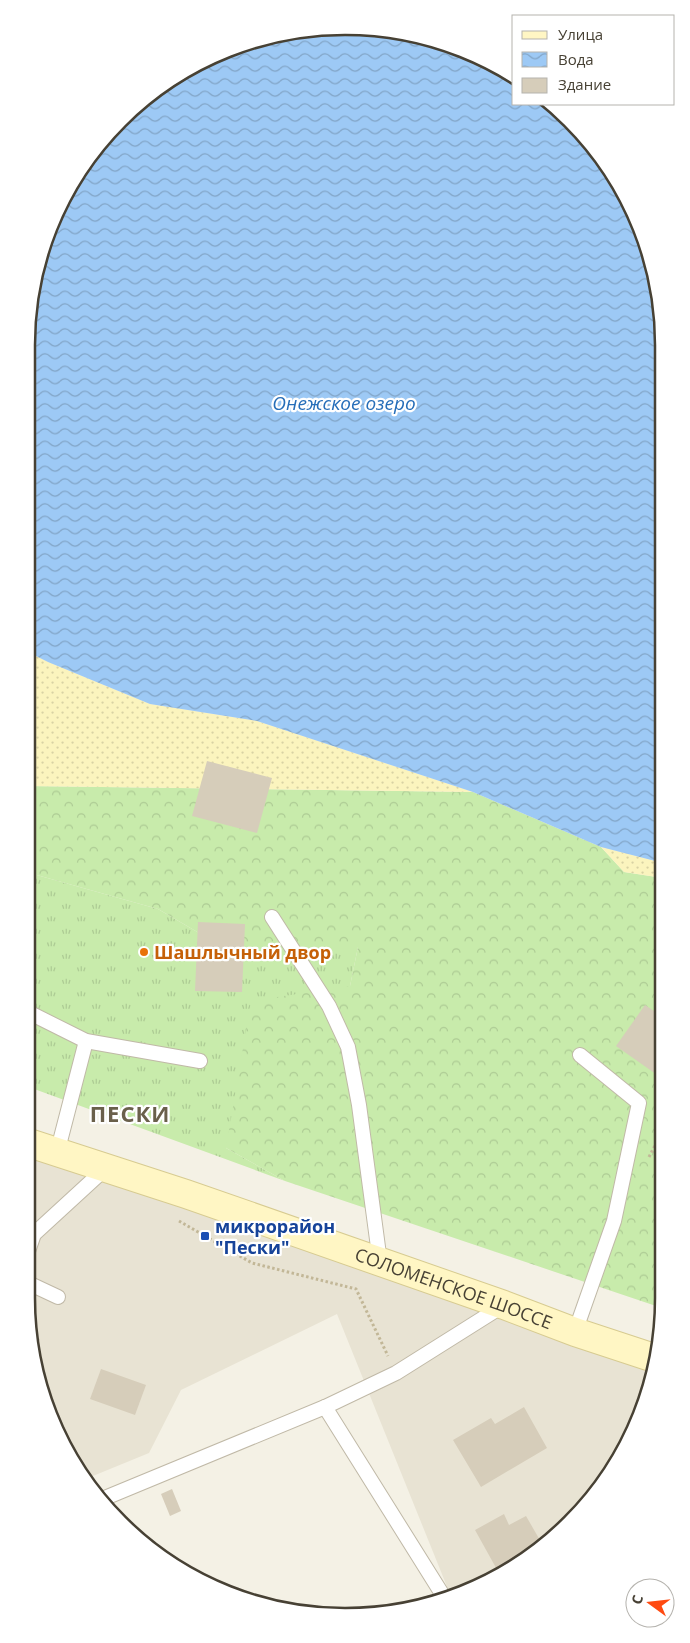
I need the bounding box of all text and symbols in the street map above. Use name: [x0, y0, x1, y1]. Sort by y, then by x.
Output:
legend: [512, 15, 675, 105]
text: Улица: [558, 24, 603, 44]
text: Вода: [558, 49, 594, 69]
text: Здание: [558, 74, 611, 94]
water label: Онежское озеро: [272, 390, 416, 416]
place label: Шашлычный двор: [154, 940, 331, 964]
marker: Шашлычный двор: [138, 946, 150, 958]
district label: ПЕСКИ: [90, 1098, 170, 1128]
place label: микрорайон "Пески": [215, 1214, 335, 1259]
marker: микрорайон "Пески": [199, 1230, 211, 1242]
street label: СОЛОМЕНСКОЕ ШОССЕ: [352, 1242, 556, 1334]
north arrow: [625, 1578, 675, 1628]
text: С: [627, 1593, 647, 1606]

